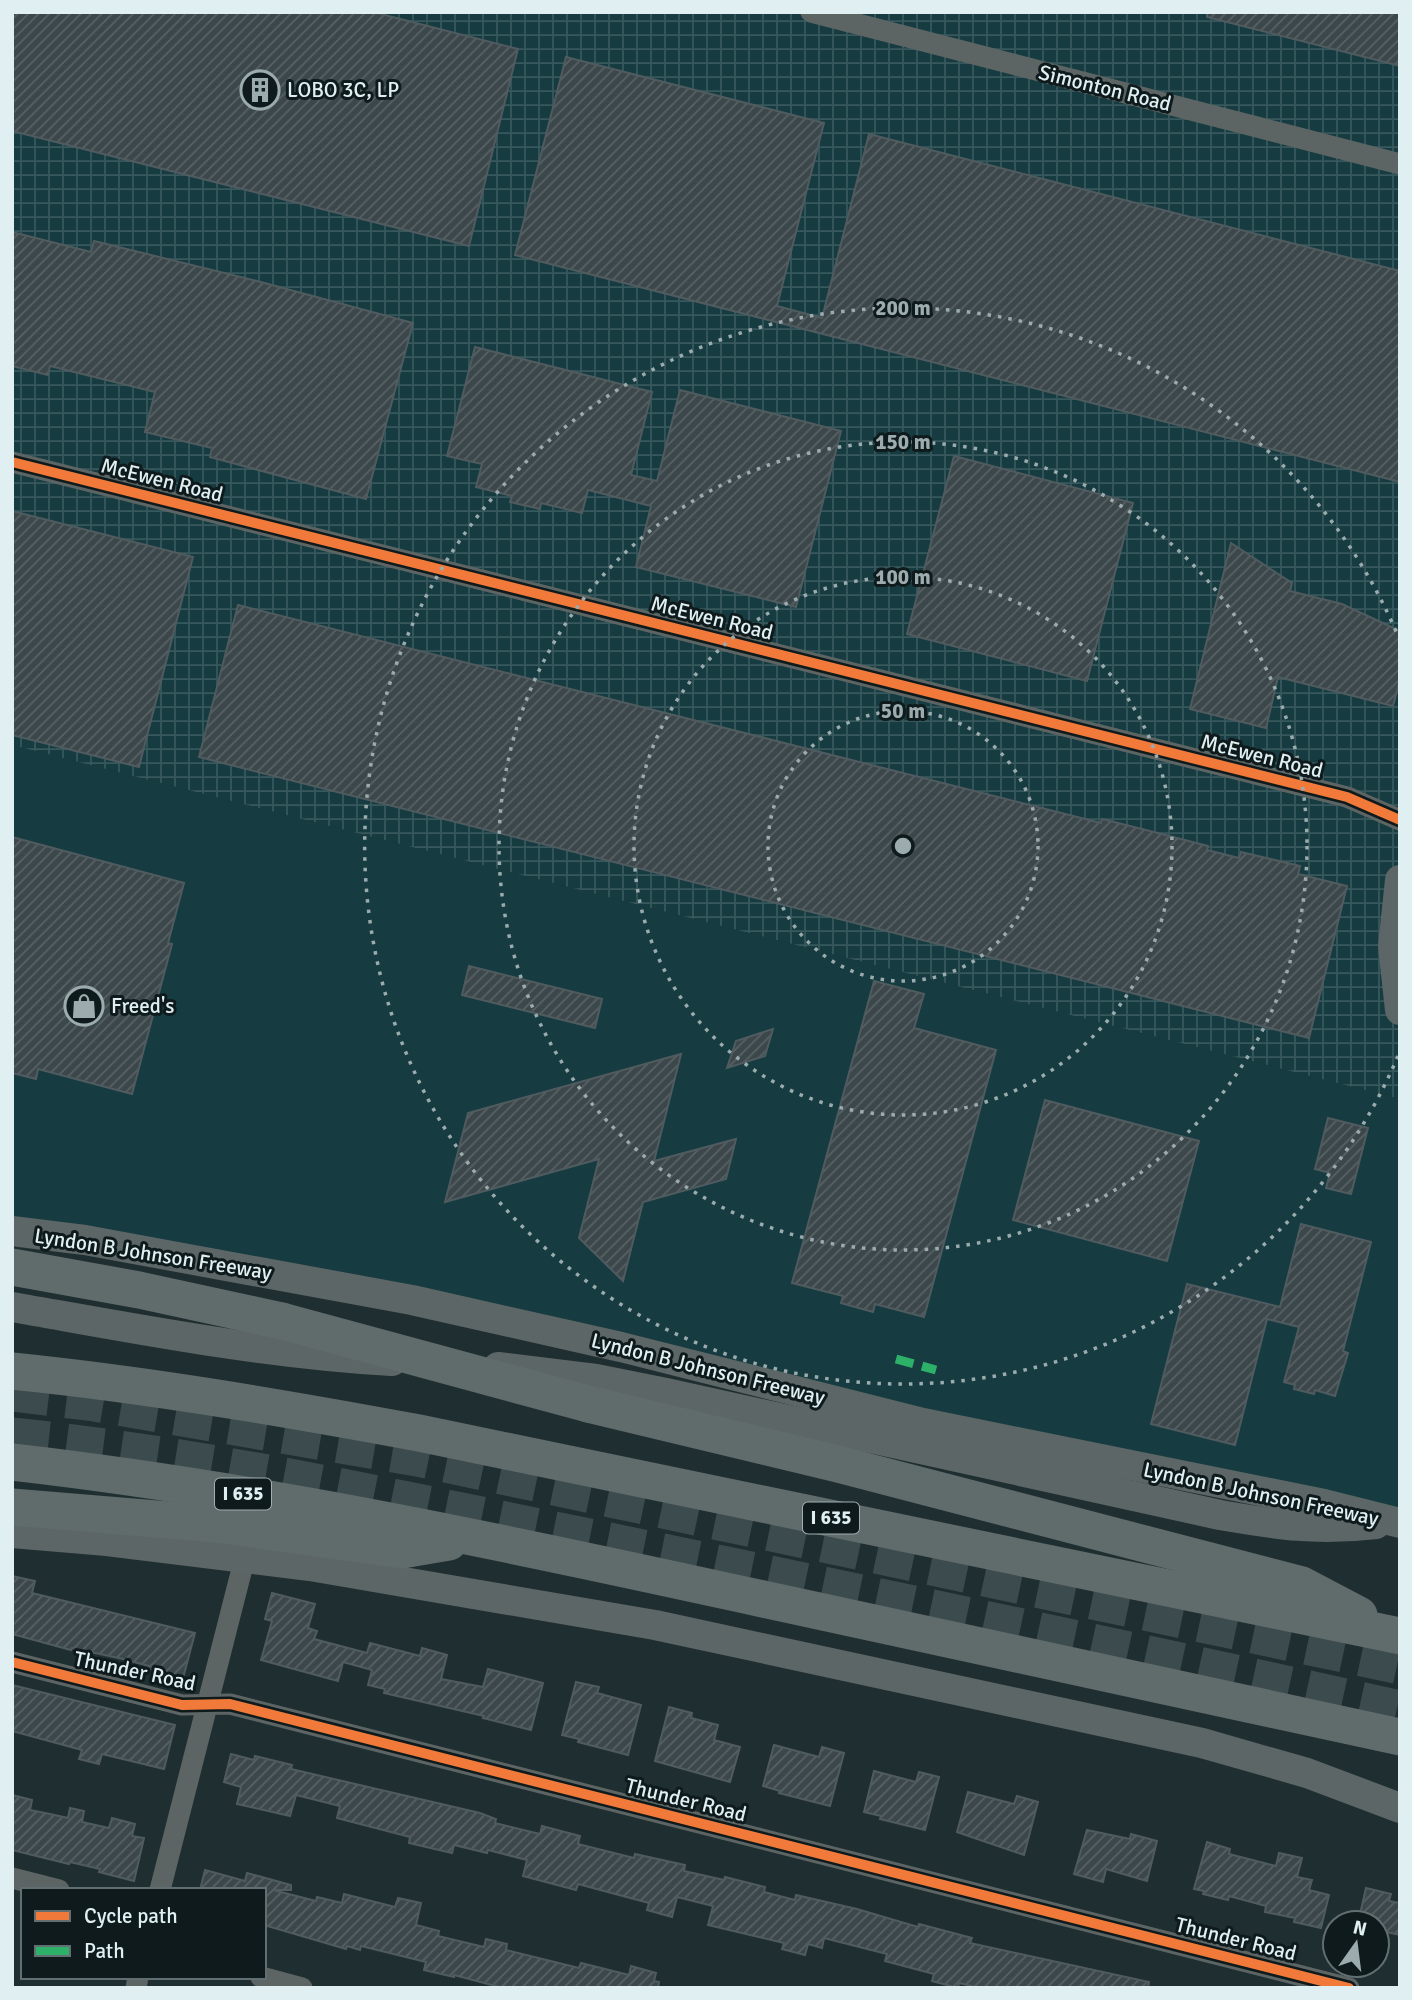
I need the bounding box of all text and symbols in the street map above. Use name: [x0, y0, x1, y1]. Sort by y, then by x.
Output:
street label: Simonton Road: [1036, 59, 1174, 117]
building icon: LOBO 3C, LP: [239, 69, 281, 111]
place label: LOBO 3C, LP: [287, 77, 399, 103]
text: 200 m: [875, 295, 931, 321]
text: 150 m: [875, 429, 931, 455]
street label: McEwen Road: [98, 452, 226, 508]
text: 100 m: [875, 564, 931, 590]
street label: McEwen Road: [648, 590, 776, 646]
text: 50 m: [881, 698, 925, 724]
street label: McEwen Road: [1198, 728, 1326, 784]
centre of rings: [891, 834, 915, 858]
shop icon: Freed's: [63, 985, 105, 1027]
place label: Freed's: [111, 993, 174, 1019]
street label: Lyndon B Johnson Freeway: [33, 1222, 274, 1286]
street label: Lyndon B Johnson Freeway: [588, 1327, 828, 1411]
street label: Lyndon B Johnson Freeway: [1141, 1456, 1381, 1532]
road number: I 635: [215, 1478, 271, 1510]
road number: I 635: [803, 1502, 859, 1534]
street label: Thunder Road: [72, 1645, 198, 1697]
street label: Thunder Road: [623, 1772, 749, 1828]
legend: [21, 1888, 266, 1979]
text: Cycle path: [84, 1903, 178, 1929]
north arrow: [1321, 1909, 1391, 1979]
street label: Thunder Road: [1173, 1911, 1299, 1967]
text: N: [1351, 1915, 1369, 1942]
text: Path: [84, 1938, 125, 1964]

